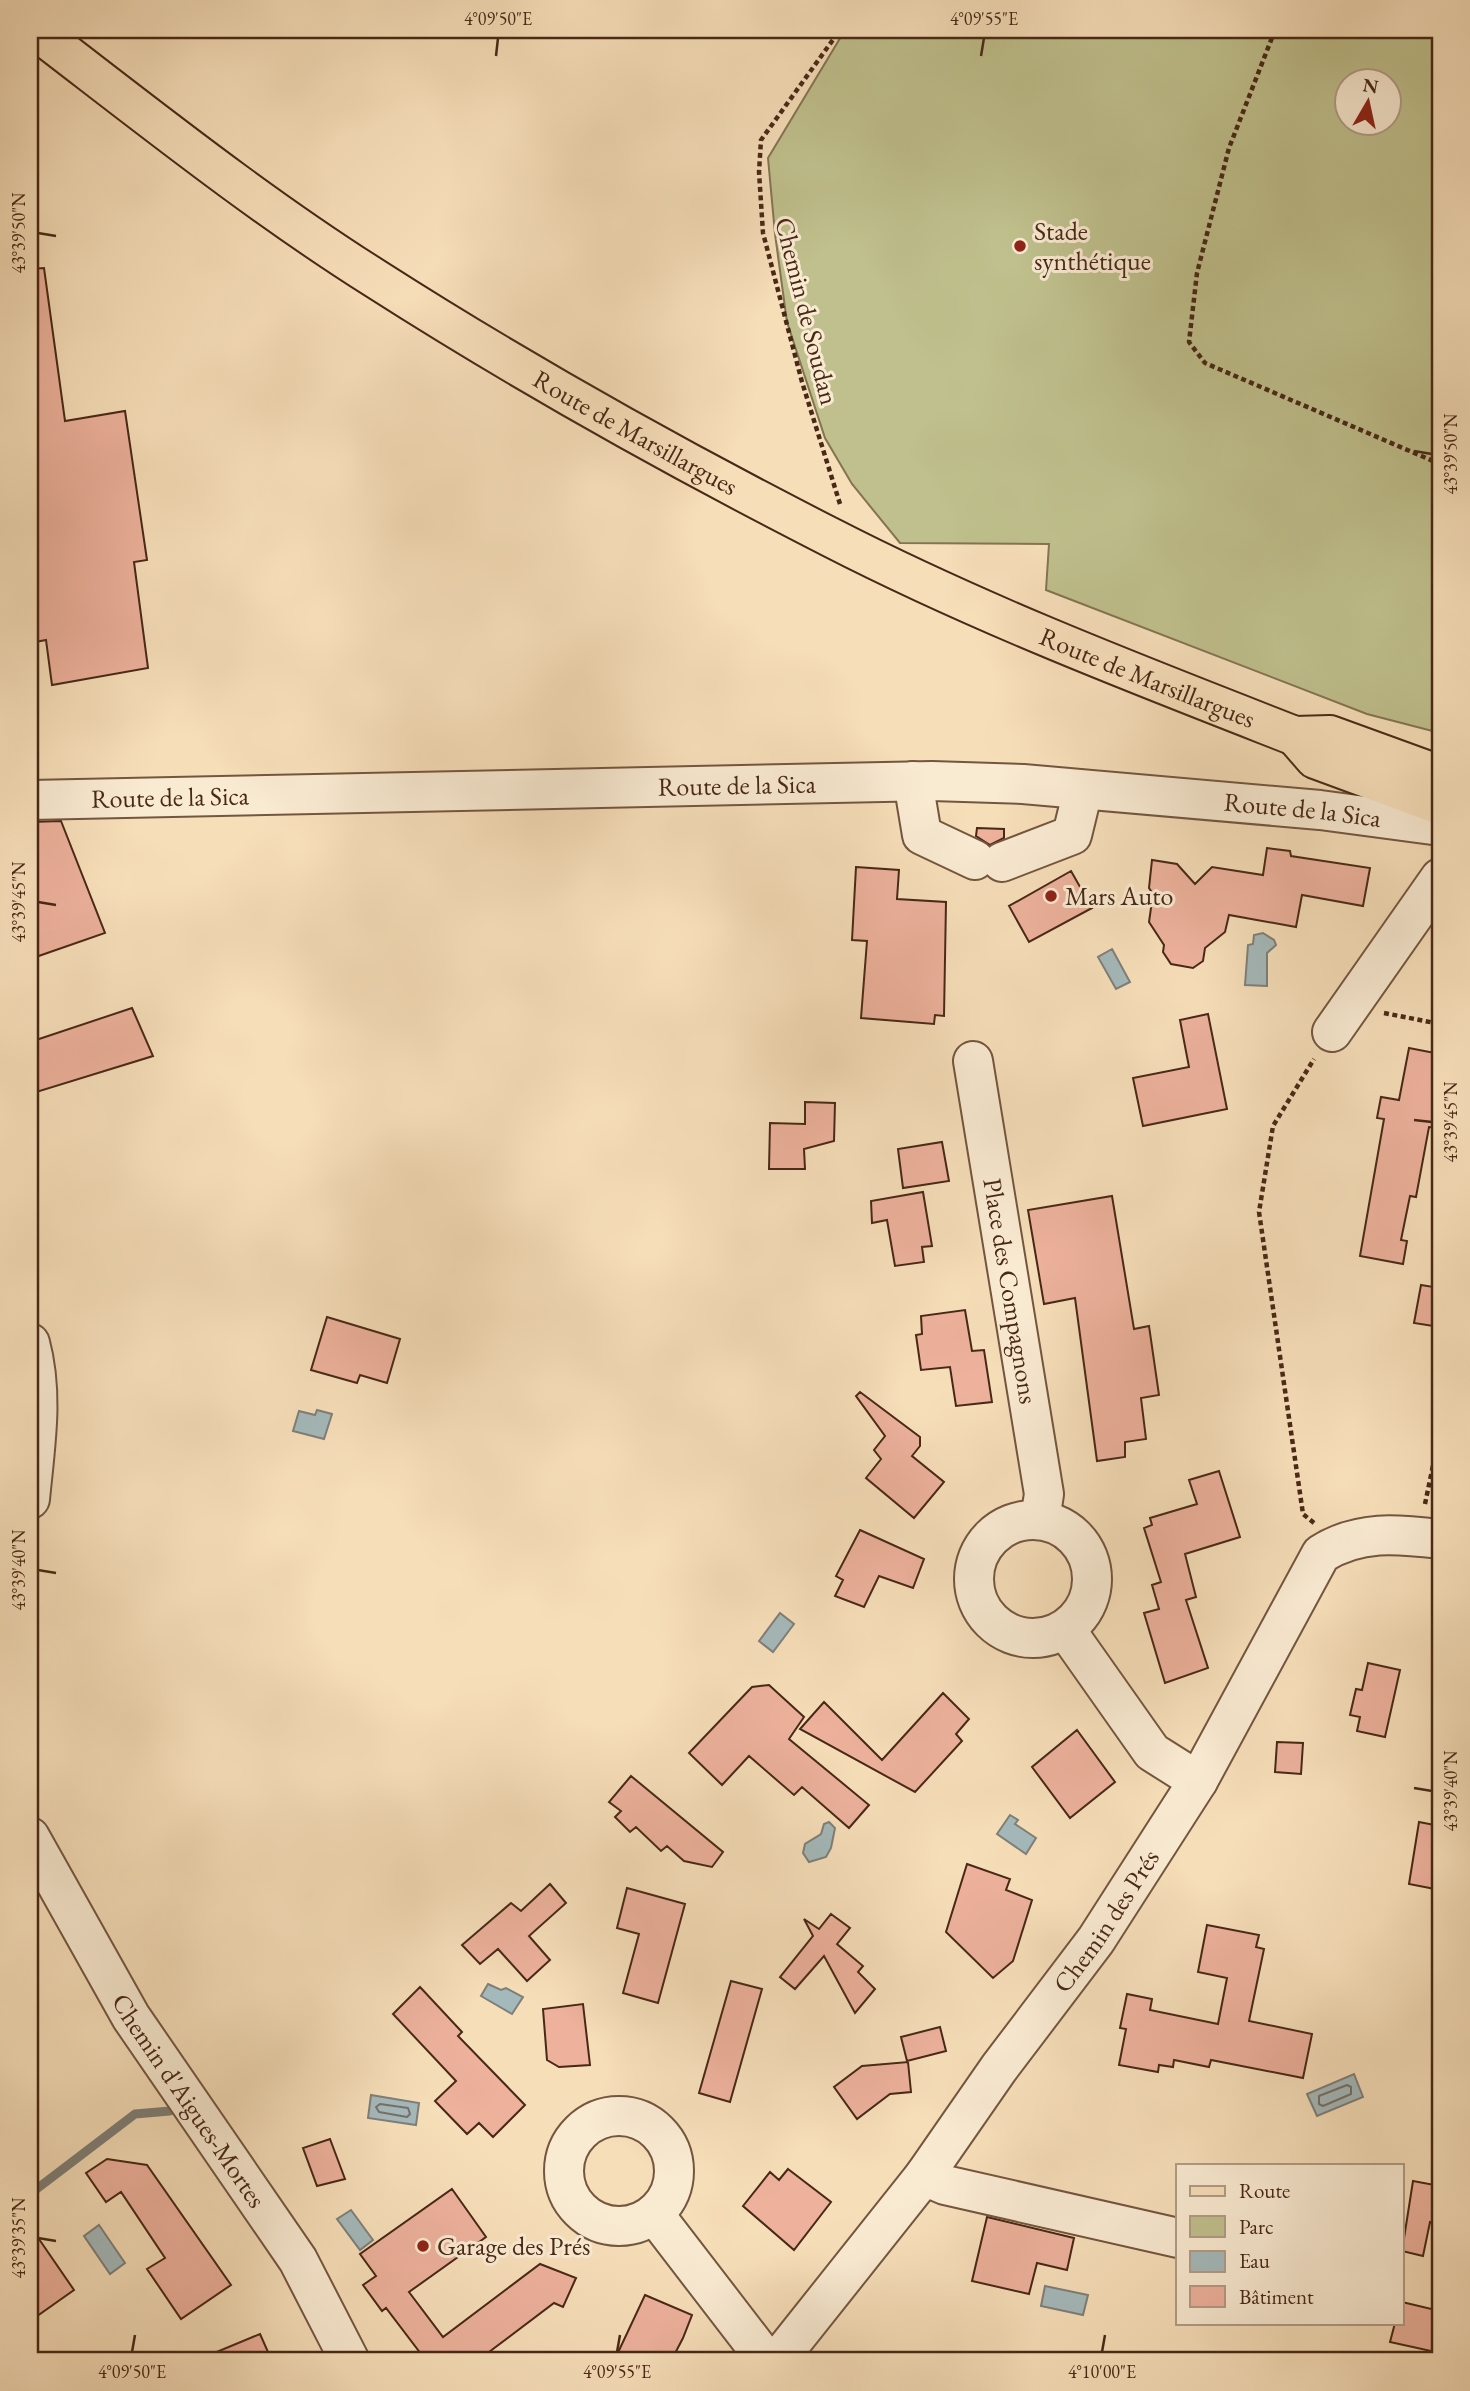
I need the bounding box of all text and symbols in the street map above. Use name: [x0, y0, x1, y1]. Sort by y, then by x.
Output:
text: 4°09'50"E: [464, 7, 532, 30]
text: 4°09'55"E: [950, 7, 1018, 30]
north arrow: [1334, 66, 1404, 136]
text: N: [1361, 72, 1381, 99]
text: 43°39'50"N: [7, 192, 30, 273]
street label: Chemin de Soudan: [767, 214, 847, 408]
place label: Stade synthétique: [1034, 214, 1151, 278]
marker: Stade synthétique: [1012, 238, 1028, 254]
street label: Route de Marsillargues: [527, 362, 744, 503]
text: 43°39'50"N: [1439, 413, 1462, 494]
street label: Route de Marsillargues: [1035, 619, 1260, 736]
street label: Route de la Sica: [657, 766, 817, 804]
street label: Route de la Sica: [91, 778, 250, 816]
street label: Route de la Sica: [1222, 785, 1384, 835]
text: 43°39'45"N: [7, 861, 30, 942]
place label: Mars Auto: [1065, 879, 1173, 913]
marker: Mars Auto: [1043, 888, 1059, 904]
text: 43°39'45"N: [1439, 1081, 1462, 1162]
street label: Place des Compagnons: [975, 1176, 1046, 1406]
text: 43°39'40"N: [7, 1529, 30, 1610]
text: 43°39'40"N: [1439, 1750, 1462, 1831]
street label: Chemin des Prés: [1045, 1843, 1167, 1999]
street label: Chemin d'Aigues-Mortes: [104, 1987, 274, 2214]
legend: [1176, 2164, 1404, 2324]
text: Route: [1239, 2177, 1290, 2204]
text: 43°39'35"N: [7, 2197, 30, 2278]
text: Parc: [1239, 2213, 1273, 2240]
place label: Garage des Prés: [437, 2229, 591, 2263]
marker: Garage des Prés: [415, 2238, 431, 2254]
text: Eau: [1239, 2247, 1270, 2274]
text: Bâtiment: [1239, 2283, 1314, 2310]
text: 4°09'50"E: [98, 2360, 166, 2383]
text: 4°09'55"E: [583, 2360, 651, 2383]
text: 4°10'00"E: [1068, 2360, 1136, 2383]

